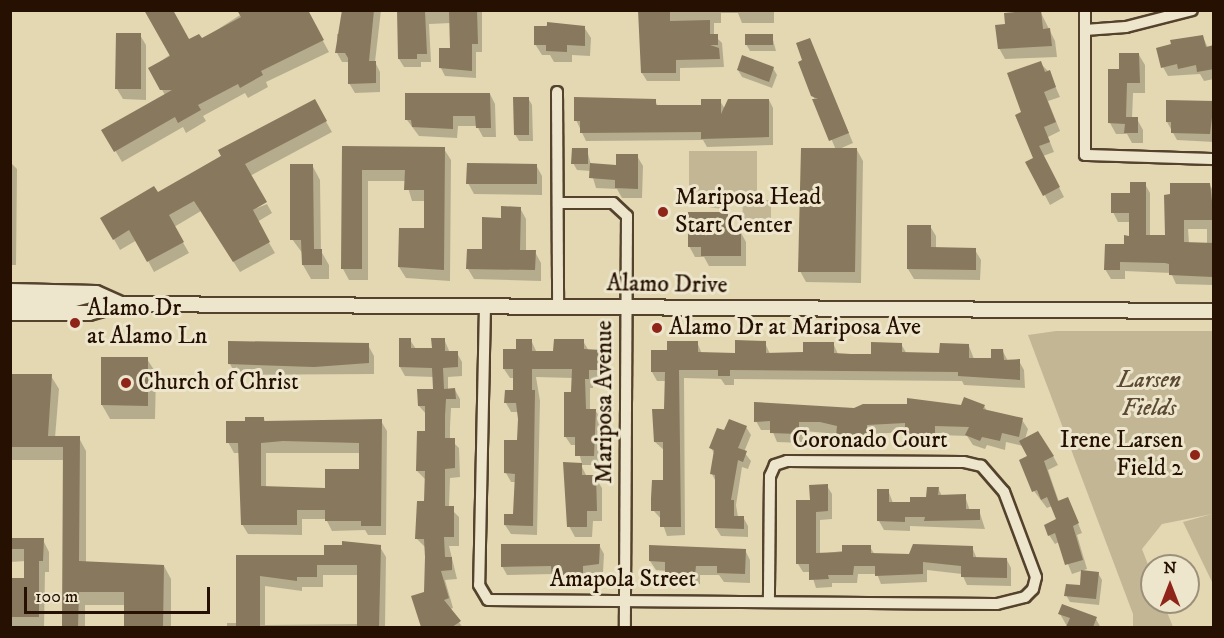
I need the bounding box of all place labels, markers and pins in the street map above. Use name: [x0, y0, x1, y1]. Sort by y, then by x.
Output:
place label: Mariposa Head Start Center: [675, 184, 821, 240]
marker: Mariposa Head Start Center: [656, 205, 670, 219]
place label: Alamo Dr at Alamo Ln: [87, 295, 207, 351]
place label: Alamo Dr at Mariposa Ave: [669, 314, 921, 342]
marker: Alamo Dr at Alamo Ln: [68, 316, 82, 330]
marker: Alamo Dr at Mariposa Ave: [650, 321, 664, 335]
place label: Church of Christ: [138, 369, 299, 397]
marker: Church of Christ: [119, 376, 133, 390]
place label: Irene Larsen Field 2: [1060, 427, 1183, 483]
marker: Irene Larsen Field 2: [1188, 448, 1202, 462]

